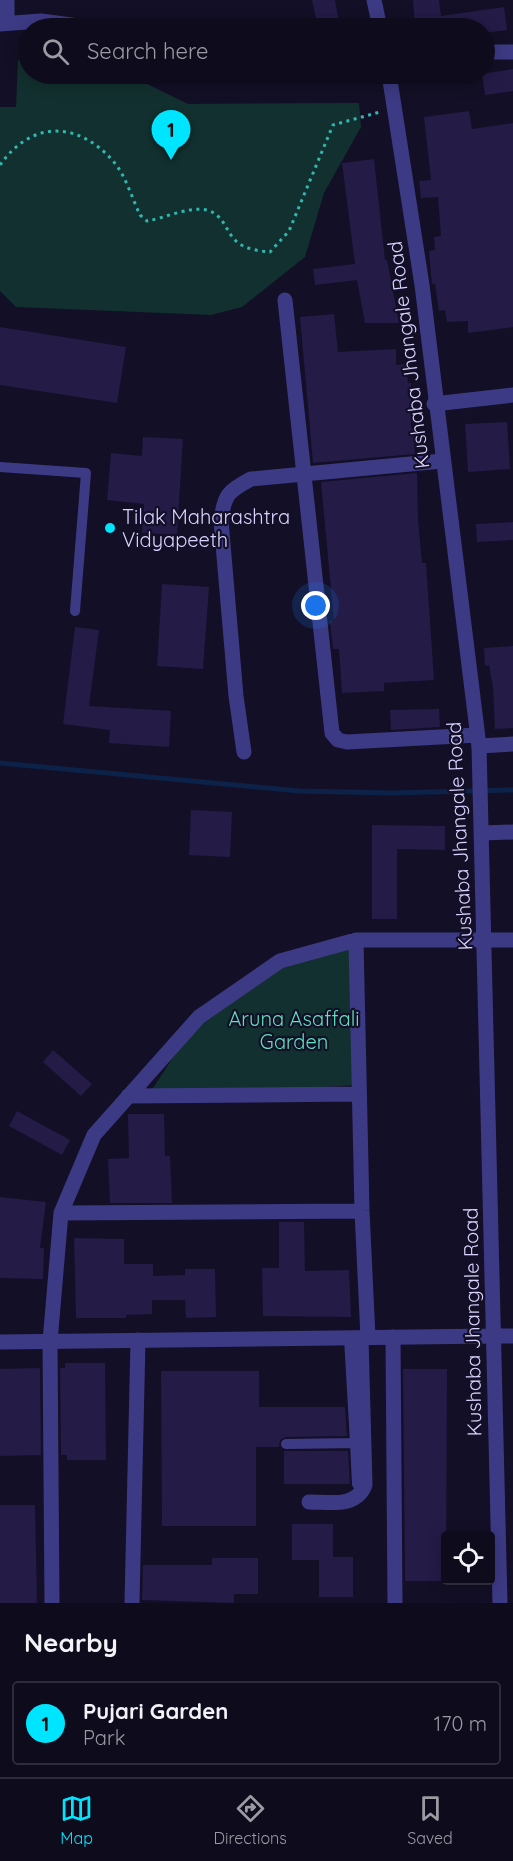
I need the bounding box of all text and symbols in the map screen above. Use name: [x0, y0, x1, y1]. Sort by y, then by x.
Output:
search box: [18, 18, 495, 84]
icon: search: [39, 35, 72, 68]
text: Search here: [87, 37, 208, 65]
pin: 1: [152, 110, 190, 160]
street label: Kushaba Jhangale Road: [382, 240, 434, 470]
place label: Tilak Maharashtra Vidyapeeth: [122, 504, 290, 552]
marker: Tilak Maharashtra Vidyapeeth: [103, 521, 117, 535]
your location: [301, 591, 330, 620]
street label: Kushaba Jhangale Road: [441, 721, 477, 951]
park label: Aruna Asaffali Garden: [228, 1006, 360, 1054]
street label: Kushaba Jhangale Road: [458, 1207, 486, 1437]
map controls: [441, 1531, 495, 1585]
button: locate: [441, 1531, 495, 1585]
text: Nearby: [24, 1626, 118, 1659]
text: Pujari Garden: [83, 1697, 228, 1725]
text: 1: [42, 1711, 49, 1736]
text: 170 m: [434, 1711, 487, 1736]
text: Park: [83, 1725, 125, 1750]
tab: Map: [60, 1792, 93, 1848]
tab: Directions: [214, 1792, 287, 1848]
tab: Saved: [407, 1792, 453, 1848]

